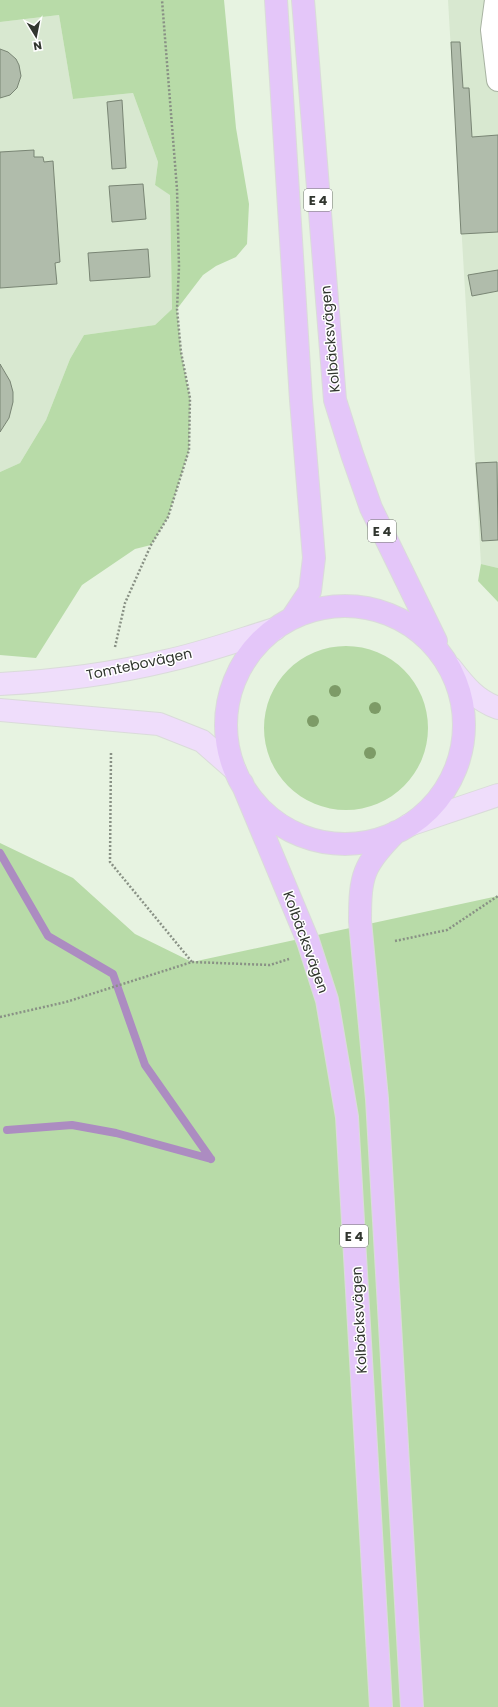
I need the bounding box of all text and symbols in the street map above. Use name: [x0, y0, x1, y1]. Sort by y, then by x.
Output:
north arrow: [16, 16, 56, 56]
text: N: [32, 37, 43, 54]
road number: E 4: [304, 189, 332, 211]
street label: Kolbäcksvägen: [315, 285, 345, 393]
road number: E 4: [368, 520, 396, 542]
street label: Tomtebovägen: [84, 643, 194, 685]
street label: Kolbäcksvägen: [278, 888, 334, 996]
road number: E 4: [340, 1225, 368, 1247]
street label: Kolbäcksvägen: [346, 1266, 372, 1374]

